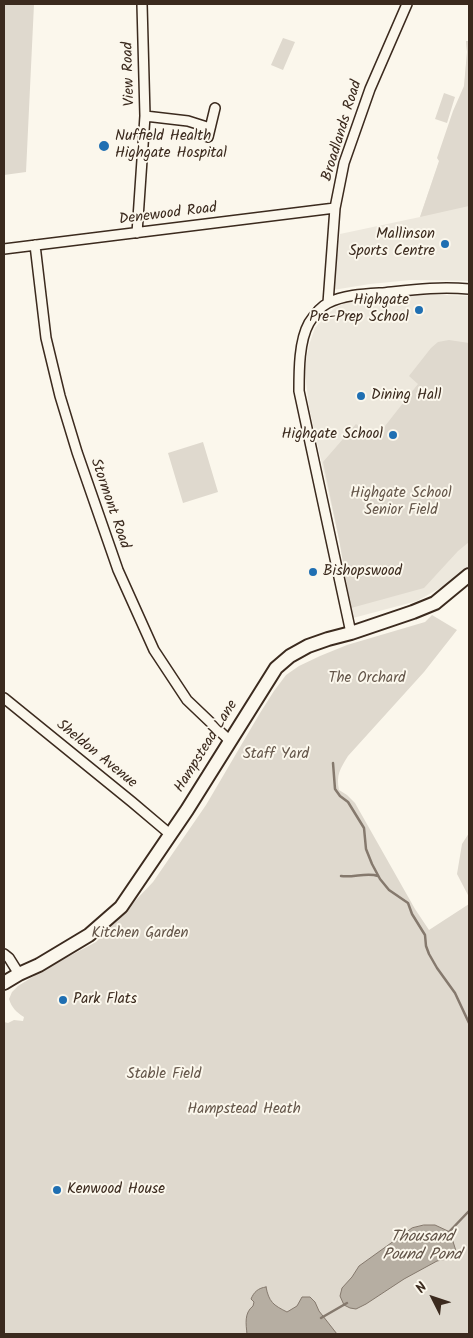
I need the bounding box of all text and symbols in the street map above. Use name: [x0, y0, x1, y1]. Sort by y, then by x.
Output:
street label: View Road: [120, 41, 140, 107]
street label: Broadlands Road: [319, 78, 367, 184]
place label: Nuffield Health Highgate Hospital: [115, 128, 227, 163]
marker: Nuffield Health Highgate Hospital: [97, 139, 111, 153]
street label: Denewood Road: [118, 200, 218, 230]
place label: Mallinson Sports Centre: [349, 226, 435, 261]
marker: Mallinson Sports Centre: [439, 238, 451, 250]
place label: Highgate Pre-Prep School: [309, 292, 409, 327]
marker: Highgate Pre-Prep School: [413, 304, 425, 316]
place label: Dining Hall: [371, 387, 441, 405]
marker: Dining Hall: [355, 390, 367, 402]
place label: Highgate School: [282, 426, 383, 444]
marker: Highgate School: [387, 429, 399, 441]
street label: Stormont Road: [85, 457, 133, 551]
park label: Highgate School Senior Field: [350, 485, 452, 520]
place label: Bishopswood: [323, 563, 402, 581]
marker: Bishopswood: [307, 566, 319, 578]
park label: The Orchard: [328, 670, 406, 688]
street label: Hampstead Lane: [171, 697, 243, 797]
street label: Sheldon Avenue: [52, 717, 140, 793]
park label: Staff Yard: [243, 746, 309, 764]
park label: Kitchen Garden: [91, 925, 189, 943]
place label: Park Flats: [73, 991, 137, 1009]
marker: Park Flats: [57, 994, 69, 1006]
park label: Stable Field: [127, 1066, 201, 1084]
park label: Hampstead Heath: [187, 1101, 301, 1119]
place label: Kenwood House: [67, 1181, 165, 1199]
marker: Kenwood House: [51, 1184, 63, 1196]
water label: Thousand Pound Pond: [382, 1228, 462, 1266]
north arrow: [408, 1273, 458, 1323]
text: N: [410, 1278, 433, 1299]

